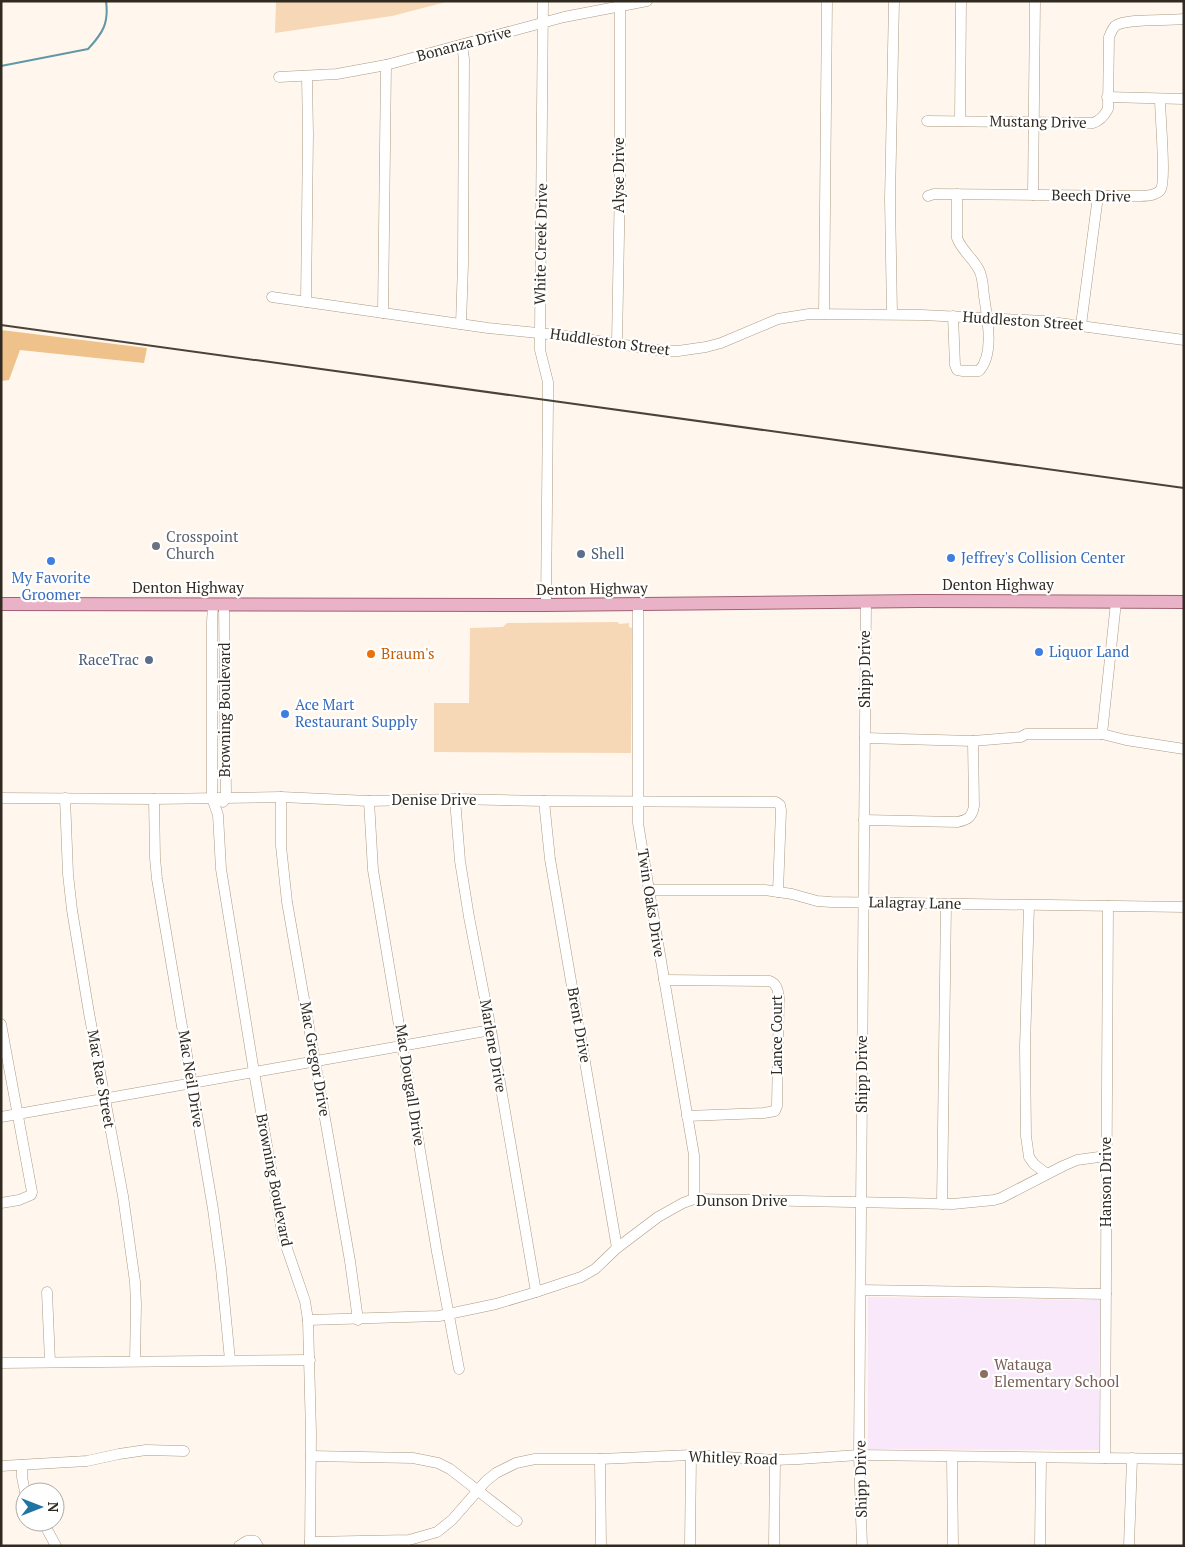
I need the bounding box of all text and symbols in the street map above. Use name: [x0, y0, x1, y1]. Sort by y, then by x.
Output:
street label: Bonanza Drive: [414, 21, 513, 65]
street label: Mustang Drive: [989, 110, 1087, 132]
street label: Alyse Drive: [608, 137, 628, 213]
street label: White Creek Drive: [529, 183, 551, 305]
street label: Beech Drive: [1051, 184, 1131, 206]
street label: Huddleston Street: [962, 306, 1085, 334]
street label: Huddleston Street: [549, 323, 672, 359]
place label: Crosspoint Church: [166, 526, 239, 563]
marker: Crosspoint Church: [150, 540, 162, 552]
place label: Shell: [591, 543, 624, 563]
place label: Jeffrey's Collision Center: [961, 547, 1125, 567]
marker: Shell: [575, 548, 587, 560]
marker: Jeffrey's Collision Center: [945, 552, 957, 564]
marker: My Favorite Groomer: [45, 555, 57, 567]
place label: My Favorite Groomer: [12, 567, 90, 604]
street label: Denton Highway: [942, 574, 1054, 594]
street label: Denton Highway: [132, 577, 244, 597]
street label: Denton Highway: [536, 577, 648, 599]
street label: Shipp Drive: [854, 630, 874, 708]
place label: Liquor Land: [1049, 641, 1129, 661]
street label: Browning Boulevard: [214, 642, 234, 778]
place label: Braum's: [381, 643, 435, 663]
marker: Liquor Land: [1033, 646, 1045, 658]
marker: Braum's: [365, 648, 377, 660]
place label: RaceTrac: [78, 649, 139, 669]
marker: RaceTrac: [143, 654, 155, 666]
place label: Ace Mart Restaurant Supply: [295, 694, 418, 731]
marker: Ace Mart Restaurant Supply: [279, 708, 291, 720]
street label: Denise Drive: [391, 789, 477, 809]
street label: Twin Oaks Drive: [634, 847, 670, 959]
street label: Lalagray Lane: [869, 891, 961, 913]
street label: Brent Drive: [564, 985, 596, 1064]
street label: Lance Court: [766, 994, 786, 1075]
street label: Marlene Drive: [476, 998, 512, 1094]
street label: Mac Gregor Drive: [296, 1000, 336, 1118]
street label: Mac Dougall Drive: [392, 1023, 430, 1147]
street label: Mac Rae Street: [83, 1028, 121, 1130]
street label: Mac Neil Drive: [174, 1029, 210, 1129]
street label: Shipp Drive: [851, 1035, 871, 1113]
street label: Browning Boulevard: [252, 1112, 298, 1248]
street label: Hanson Drive: [1095, 1137, 1115, 1227]
street label: Dunson Drive: [696, 1190, 788, 1210]
place label: Watauga Elementary School: [994, 1354, 1120, 1391]
marker: Watauga Elementary School: [978, 1368, 990, 1380]
street label: Shipp Drive: [849, 1440, 871, 1518]
street label: Whitley Road: [688, 1445, 778, 1469]
north arrow: [15, 1482, 65, 1532]
text: N: [44, 1502, 63, 1513]

